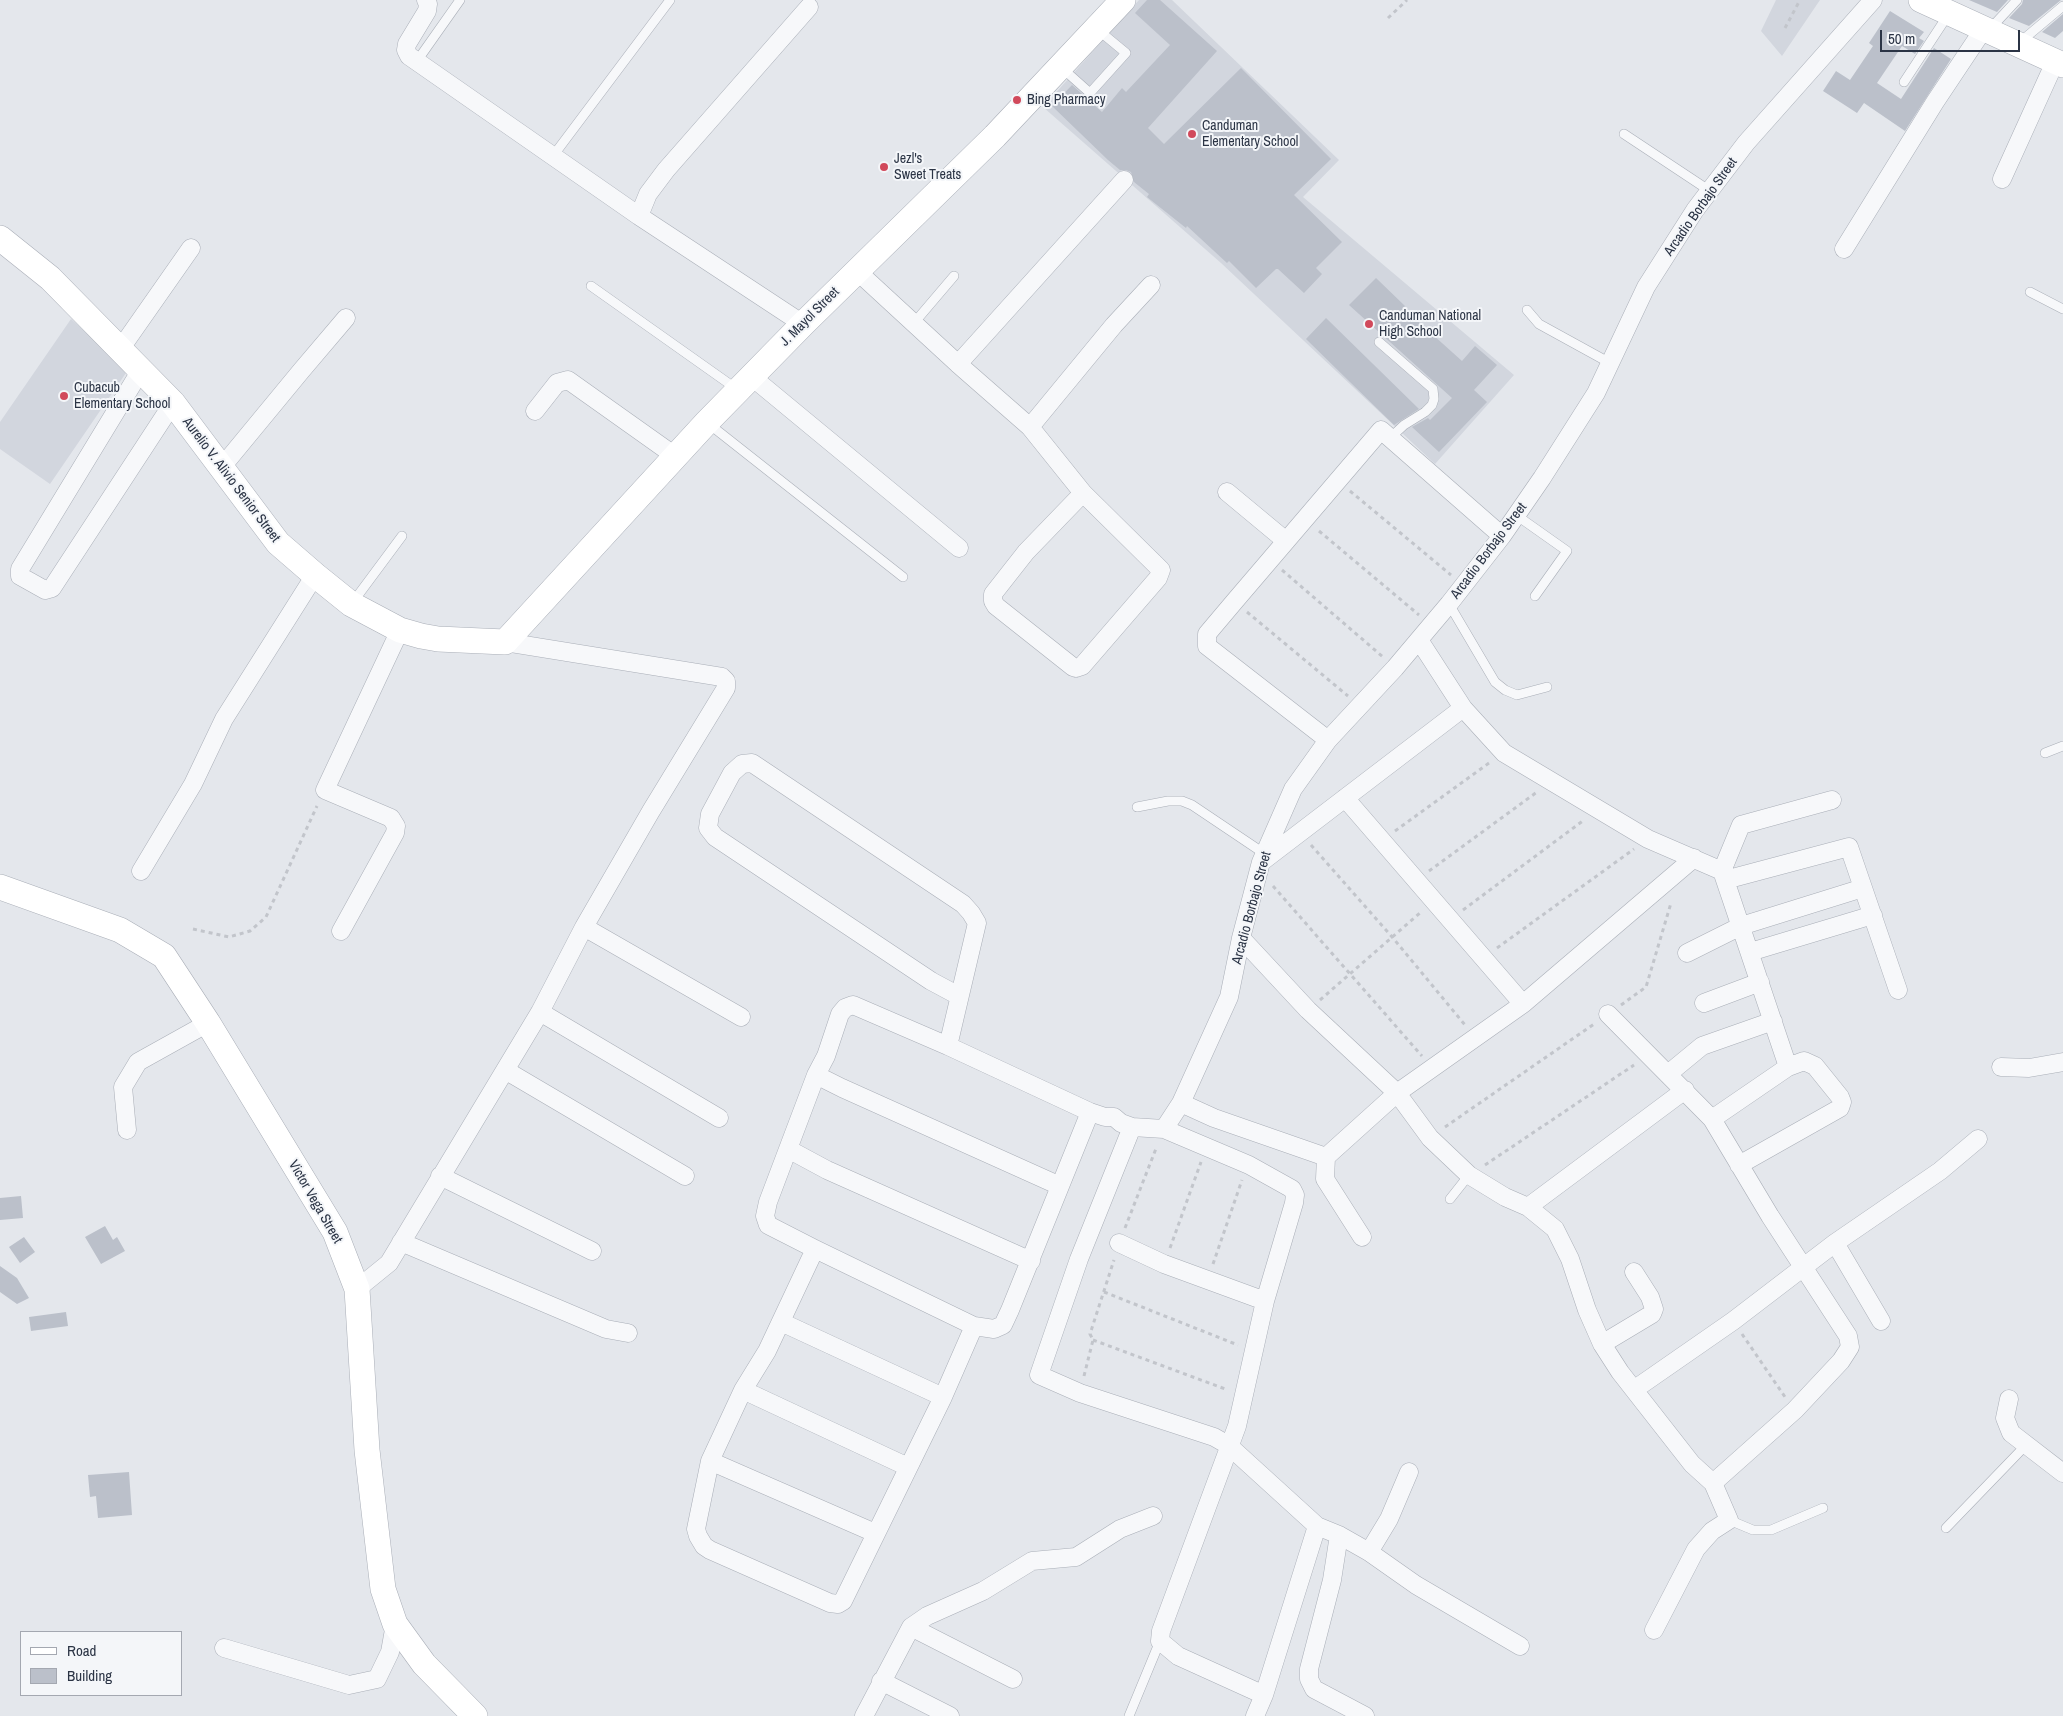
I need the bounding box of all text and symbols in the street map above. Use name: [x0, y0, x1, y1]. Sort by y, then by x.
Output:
scale bar: [1883, 20, 2023, 52]
text: 50 m: [1888, 28, 1915, 49]
place label: Bing Pharmacy: [1027, 92, 1105, 108]
marker: Bing Pharmacy: [1011, 94, 1023, 106]
place label: Canduman Elementary School: [1202, 118, 1298, 150]
marker: Canduman Elementary School: [1186, 128, 1198, 140]
place label: Jezl's Sweet Treats: [894, 151, 961, 184]
street label: Arcadio Borbajo Street: [1661, 155, 1741, 259]
marker: Jezl's Sweet Treats: [878, 161, 890, 173]
street label: J. Mayol Street: [777, 284, 843, 350]
place label: Canduman National High School: [1379, 308, 1481, 341]
marker: Canduman National High School: [1363, 318, 1375, 330]
place label: Cubacub Elementary School: [74, 380, 170, 412]
marker: Cubacub Elementary School: [58, 390, 70, 402]
street label: Aurelio V. Alivio Senior Street: [179, 414, 283, 546]
street label: Arcadio Borbajo Street: [1447, 500, 1531, 602]
street label: Arcadio Borbajo Street: [1229, 850, 1275, 966]
street label: Victor Vega Street: [284, 1158, 346, 1246]
legend: [20, 1631, 182, 1696]
text: Road: [67, 1640, 96, 1661]
text: Building: [67, 1665, 112, 1686]

